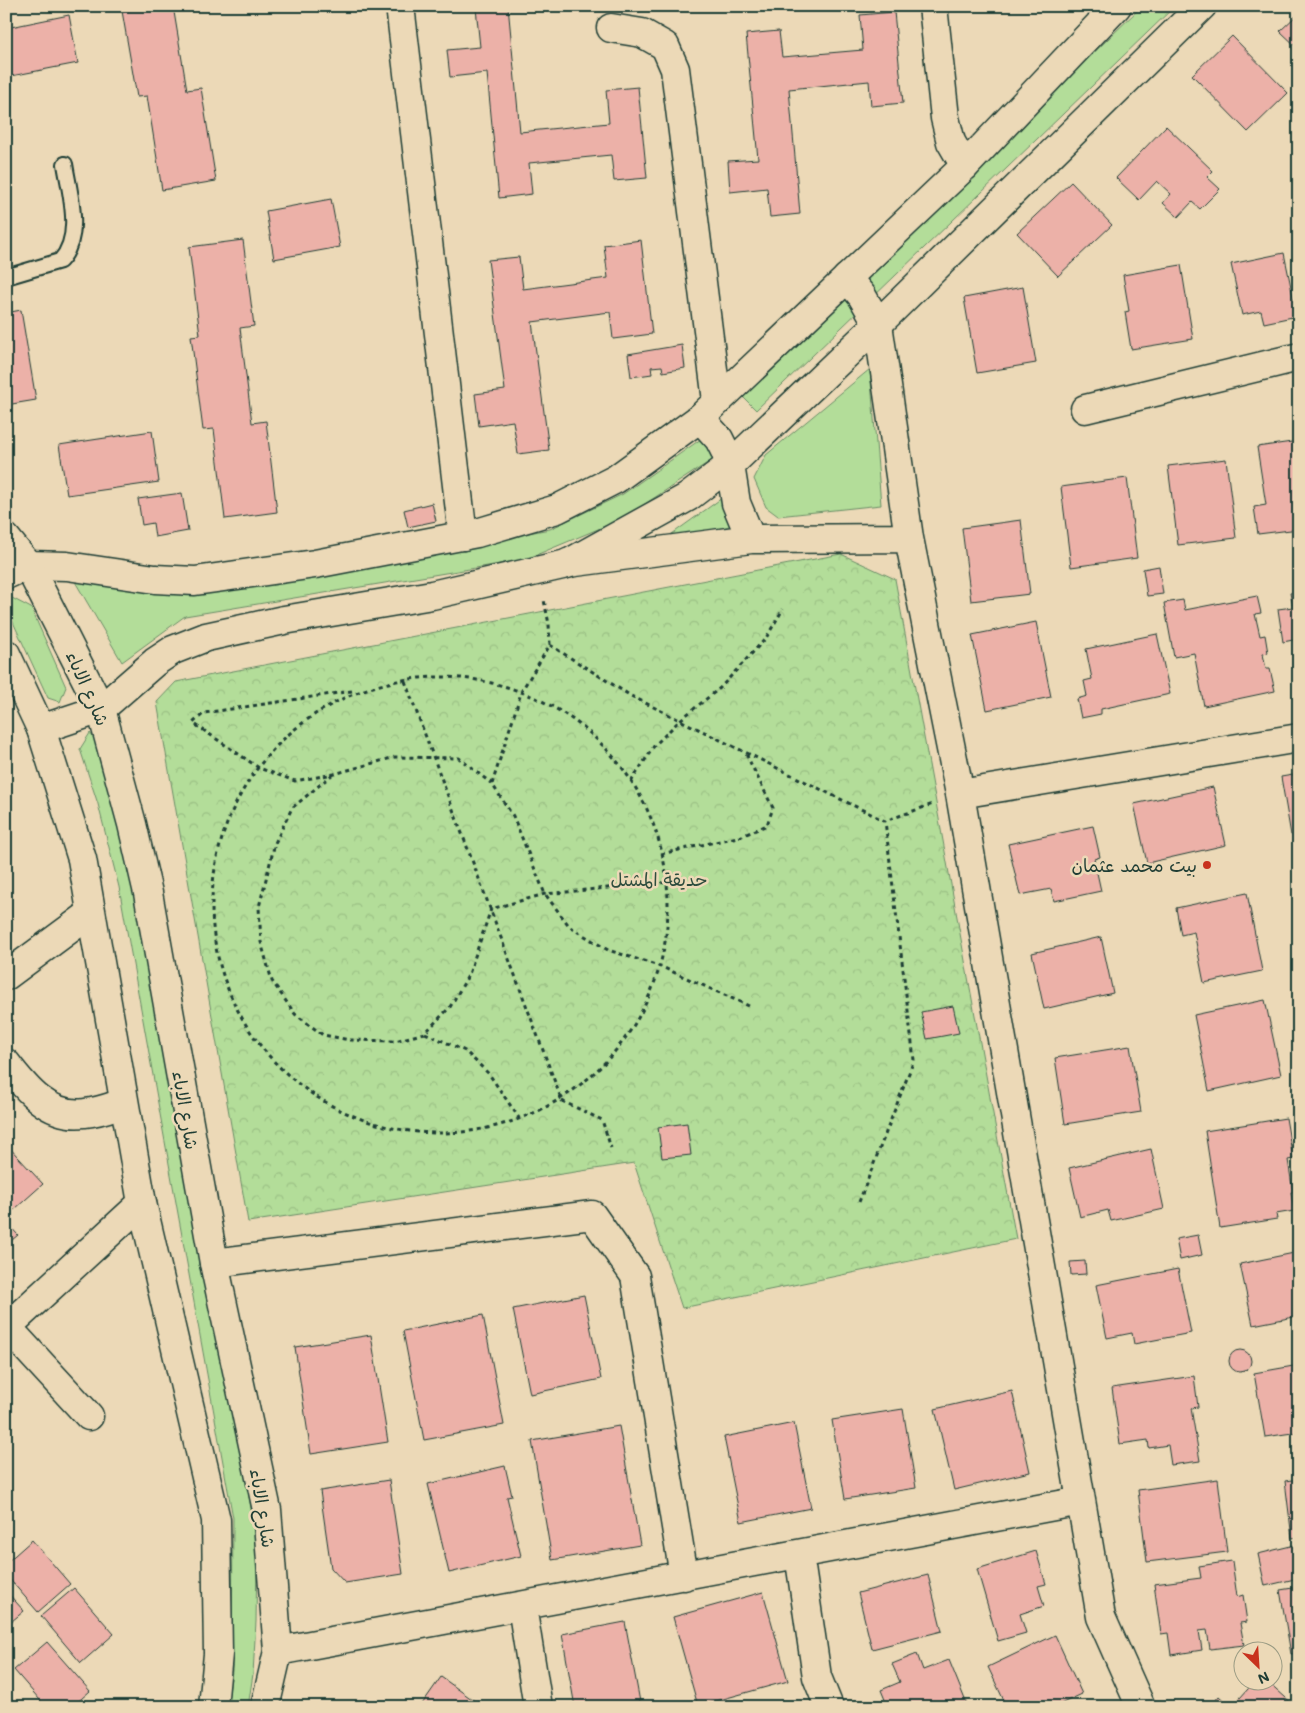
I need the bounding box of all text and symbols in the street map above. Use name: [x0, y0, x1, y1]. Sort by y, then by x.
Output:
street label: شارع الاباء: [60, 647, 115, 730]
place label: بيت محمد عثمان: [1072, 853, 1197, 877]
marker: بيت محمد عثمان: [1201, 859, 1213, 871]
park label: حديقة المشتل: [610, 867, 708, 891]
street label: شارع الاباء: [166, 1069, 205, 1152]
street label: شارع الاباء: [244, 1467, 281, 1549]
north arrow: [1232, 1640, 1282, 1690]
text: N: [1255, 1667, 1273, 1689]

